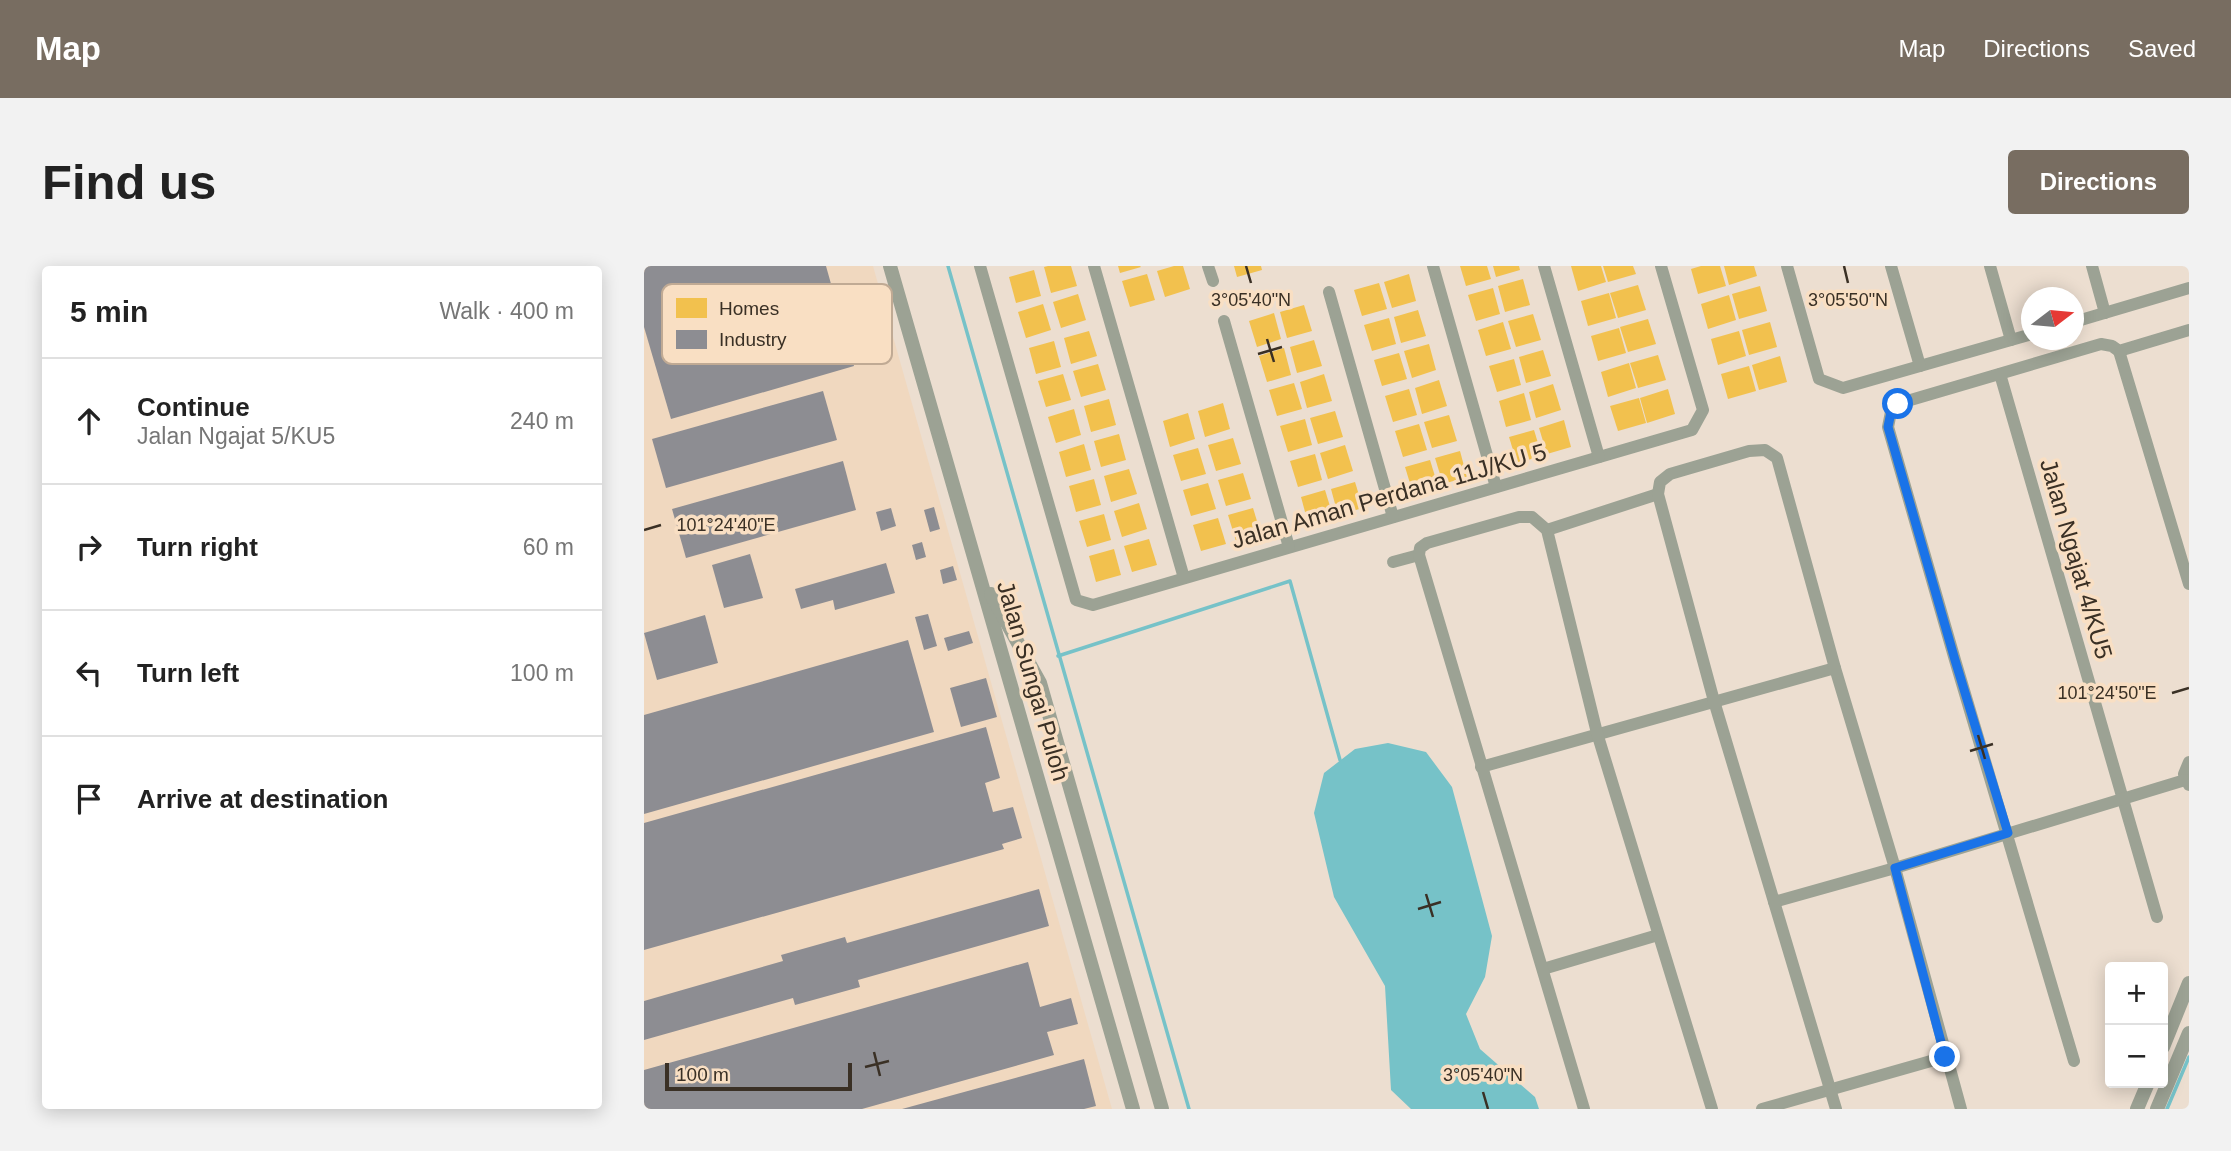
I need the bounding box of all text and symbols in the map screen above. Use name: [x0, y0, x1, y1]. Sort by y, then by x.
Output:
text: Map: [35, 30, 101, 67]
text: Map: [1899, 35, 1945, 62]
text: Directions: [1983, 35, 2090, 62]
text: Saved: [2128, 35, 2196, 62]
button: Directions: [2008, 150, 2189, 214]
text: Find us: [42, 155, 216, 209]
legend: [662, 284, 892, 364]
north arrow: [2021, 287, 2084, 350]
text: 3°05'40"N: [1211, 290, 1291, 310]
text: 3°05'50"N: [1808, 290, 1888, 310]
text: 5 min: [70, 295, 148, 328]
text: Walk · 400 m: [439, 298, 574, 324]
text: Homes: [719, 298, 779, 319]
text: Industry: [719, 329, 787, 350]
route start: [1882, 388, 1913, 419]
text: Continue: [137, 392, 250, 422]
icon: ahead: [70, 402, 108, 440]
text: 240 m: [510, 408, 574, 434]
text: Jalan Ngajat 5/KU5: [137, 423, 335, 449]
street label: Jalan Aman Perdana 11J/KU 5: [1228, 438, 1549, 553]
street label: Jalan Ngajat 4/KU5: [2035, 456, 2118, 662]
text: 101°24'40"E: [676, 515, 776, 535]
icon: right: [70, 528, 108, 566]
text: Turn right: [137, 532, 258, 562]
text: 60 m: [523, 534, 574, 560]
street label: Jalan Sungai Puloh: [992, 578, 1075, 784]
icon: left: [70, 654, 108, 692]
text: Turn left: [137, 658, 239, 688]
text: 100 m: [510, 660, 574, 686]
text: 101°24'50"E: [2057, 683, 2157, 703]
icon: arrive: [70, 780, 108, 818]
text: Arrive at destination: [137, 784, 388, 814]
map controls: [2105, 962, 2168, 1088]
button: +: [2105, 962, 2168, 1025]
button: −: [2105, 1025, 2168, 1088]
route end: [1929, 1041, 1960, 1072]
scale bar: [665, 1060, 852, 1092]
text: 100 m: [676, 1064, 729, 1085]
text: 3°05'40"N: [1443, 1065, 1523, 1085]

